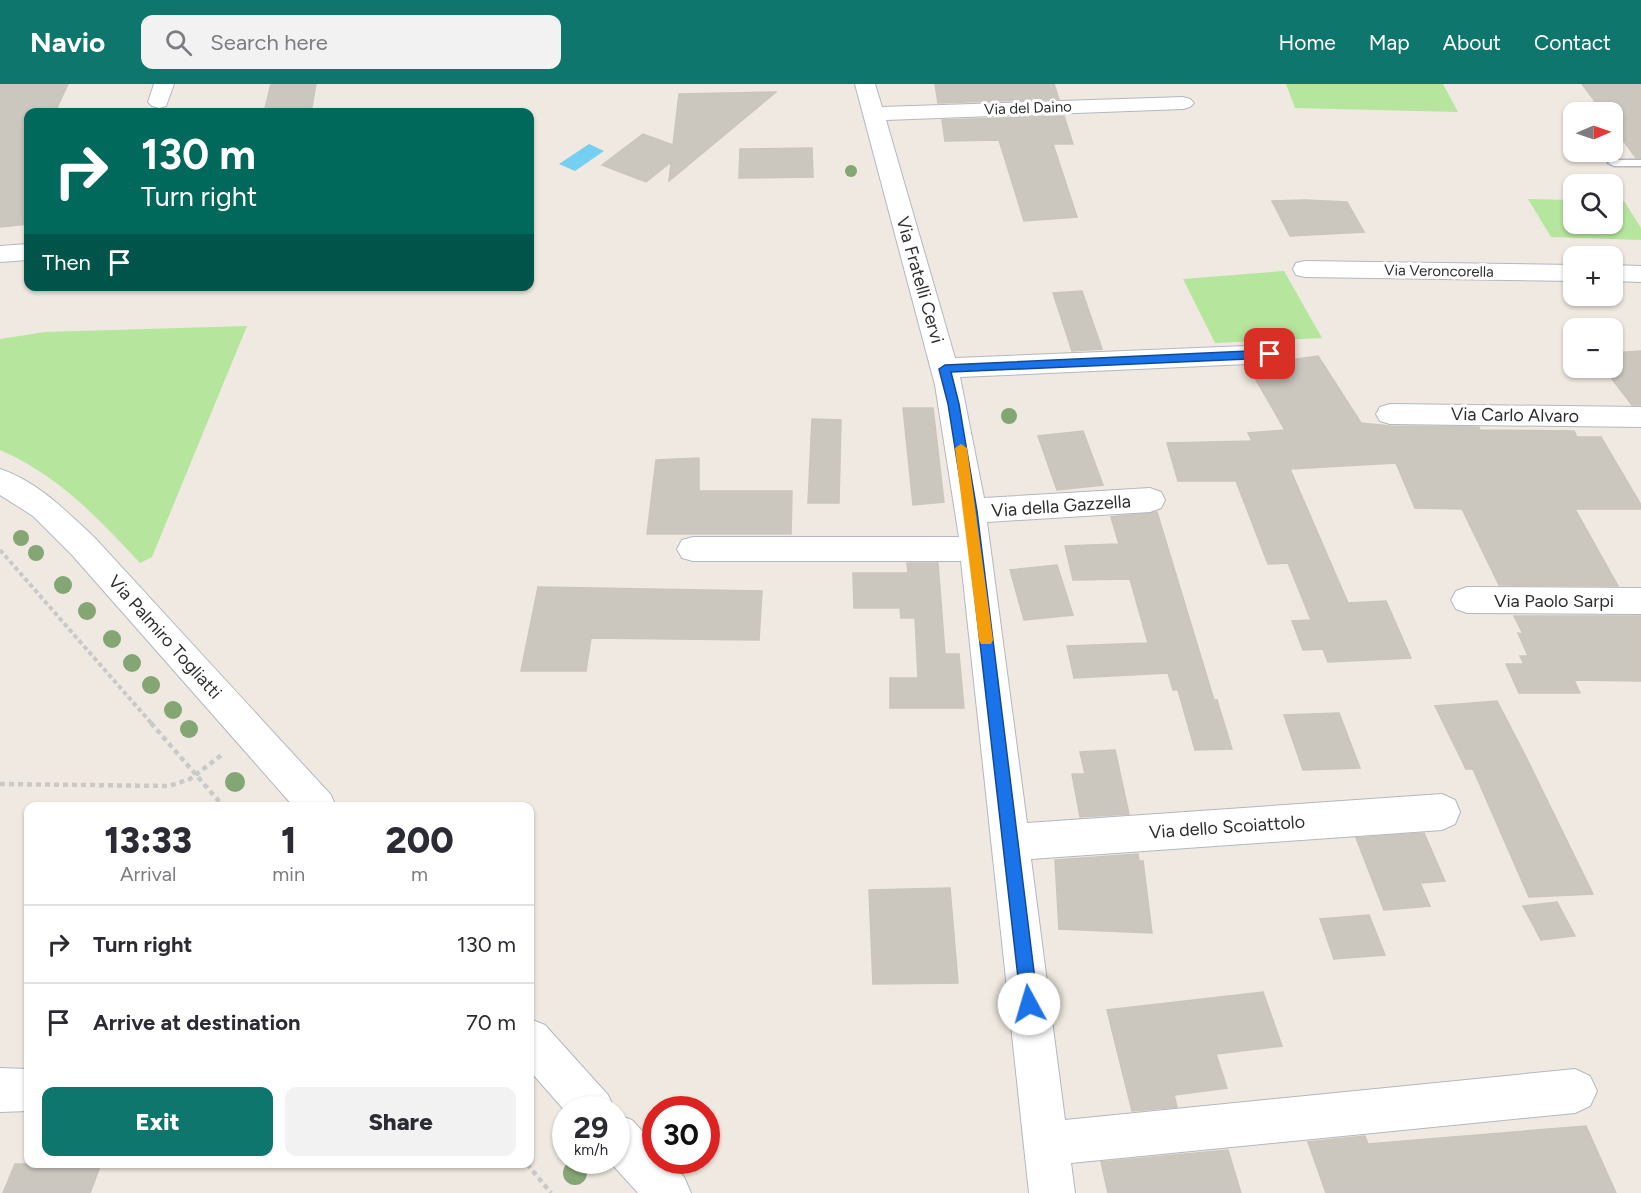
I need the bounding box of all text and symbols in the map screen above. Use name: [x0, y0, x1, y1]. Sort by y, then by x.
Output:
search box: [141, 15, 561, 69]
text: Navio: [30, 25, 105, 59]
icon: search: [162, 26, 195, 59]
text: Search here: [210, 29, 328, 56]
text: Home: [1279, 30, 1336, 55]
text: Map: [1369, 30, 1410, 55]
text: About: [1443, 30, 1501, 55]
text: Contact: [1534, 30, 1611, 55]
street label: Via del Daino: [984, 97, 1072, 119]
north arrow: [1563, 102, 1623, 162]
map controls: [1563, 102, 1623, 378]
text: 130 m: [141, 129, 256, 180]
icon: right: [42, 132, 120, 210]
button: search: [1563, 174, 1623, 234]
text: Turn right: [141, 180, 257, 213]
street label: Via Fratelli Cervi: [891, 214, 949, 346]
icon: arrive: [103, 246, 136, 279]
button: +: [1563, 246, 1623, 306]
text: Then: [42, 249, 91, 276]
street label: Via Veroncorella: [1384, 261, 1494, 281]
button: −: [1563, 318, 1623, 378]
pin: [1244, 328, 1295, 379]
icon: arrive: [1253, 337, 1286, 370]
street label: Via Carlo Alvaro: [1451, 403, 1579, 427]
street label: Via della Gazzella: [991, 490, 1131, 522]
street label: Via Palmiro Togliatti: [104, 571, 226, 703]
street label: Via Paolo Sarpi: [1494, 590, 1614, 612]
street label: Via dello Scoiattolo: [1148, 811, 1306, 843]
text: 13:33: [104, 819, 192, 862]
text: 1: [281, 819, 296, 862]
text: 200: [386, 819, 454, 862]
text: Arrival: [120, 862, 176, 886]
text: min: [272, 862, 305, 886]
text: m: [411, 862, 428, 886]
icon: right: [42, 928, 75, 961]
text: Turn right: [93, 931, 192, 958]
text: 130 m: [457, 931, 516, 958]
position arrow: [997, 972, 1061, 1036]
icon: arrive: [42, 1006, 75, 1039]
text: Arrive at destination: [93, 1009, 301, 1036]
text: 70 m: [466, 1009, 516, 1036]
button: Exit: [42, 1087, 273, 1156]
button: Share: [285, 1087, 516, 1156]
speed limit sign: 30: [642, 1096, 720, 1174]
text: 29: [574, 1109, 608, 1146]
text: km/h: [574, 1141, 608, 1159]

